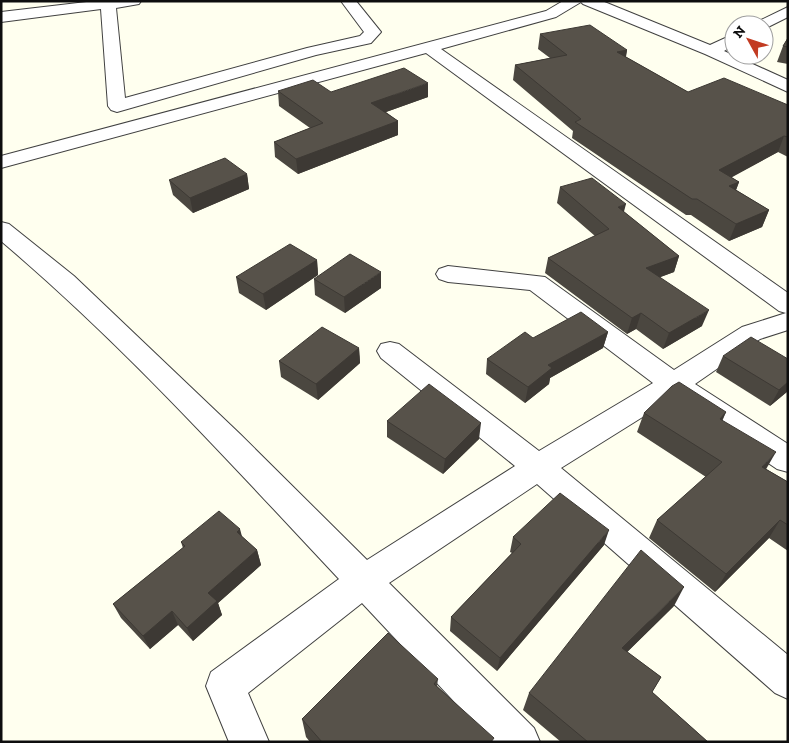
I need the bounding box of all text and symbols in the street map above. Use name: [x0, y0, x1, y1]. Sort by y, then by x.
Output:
north arrow: [724, 15, 774, 65]
text: N: [729, 22, 750, 42]

